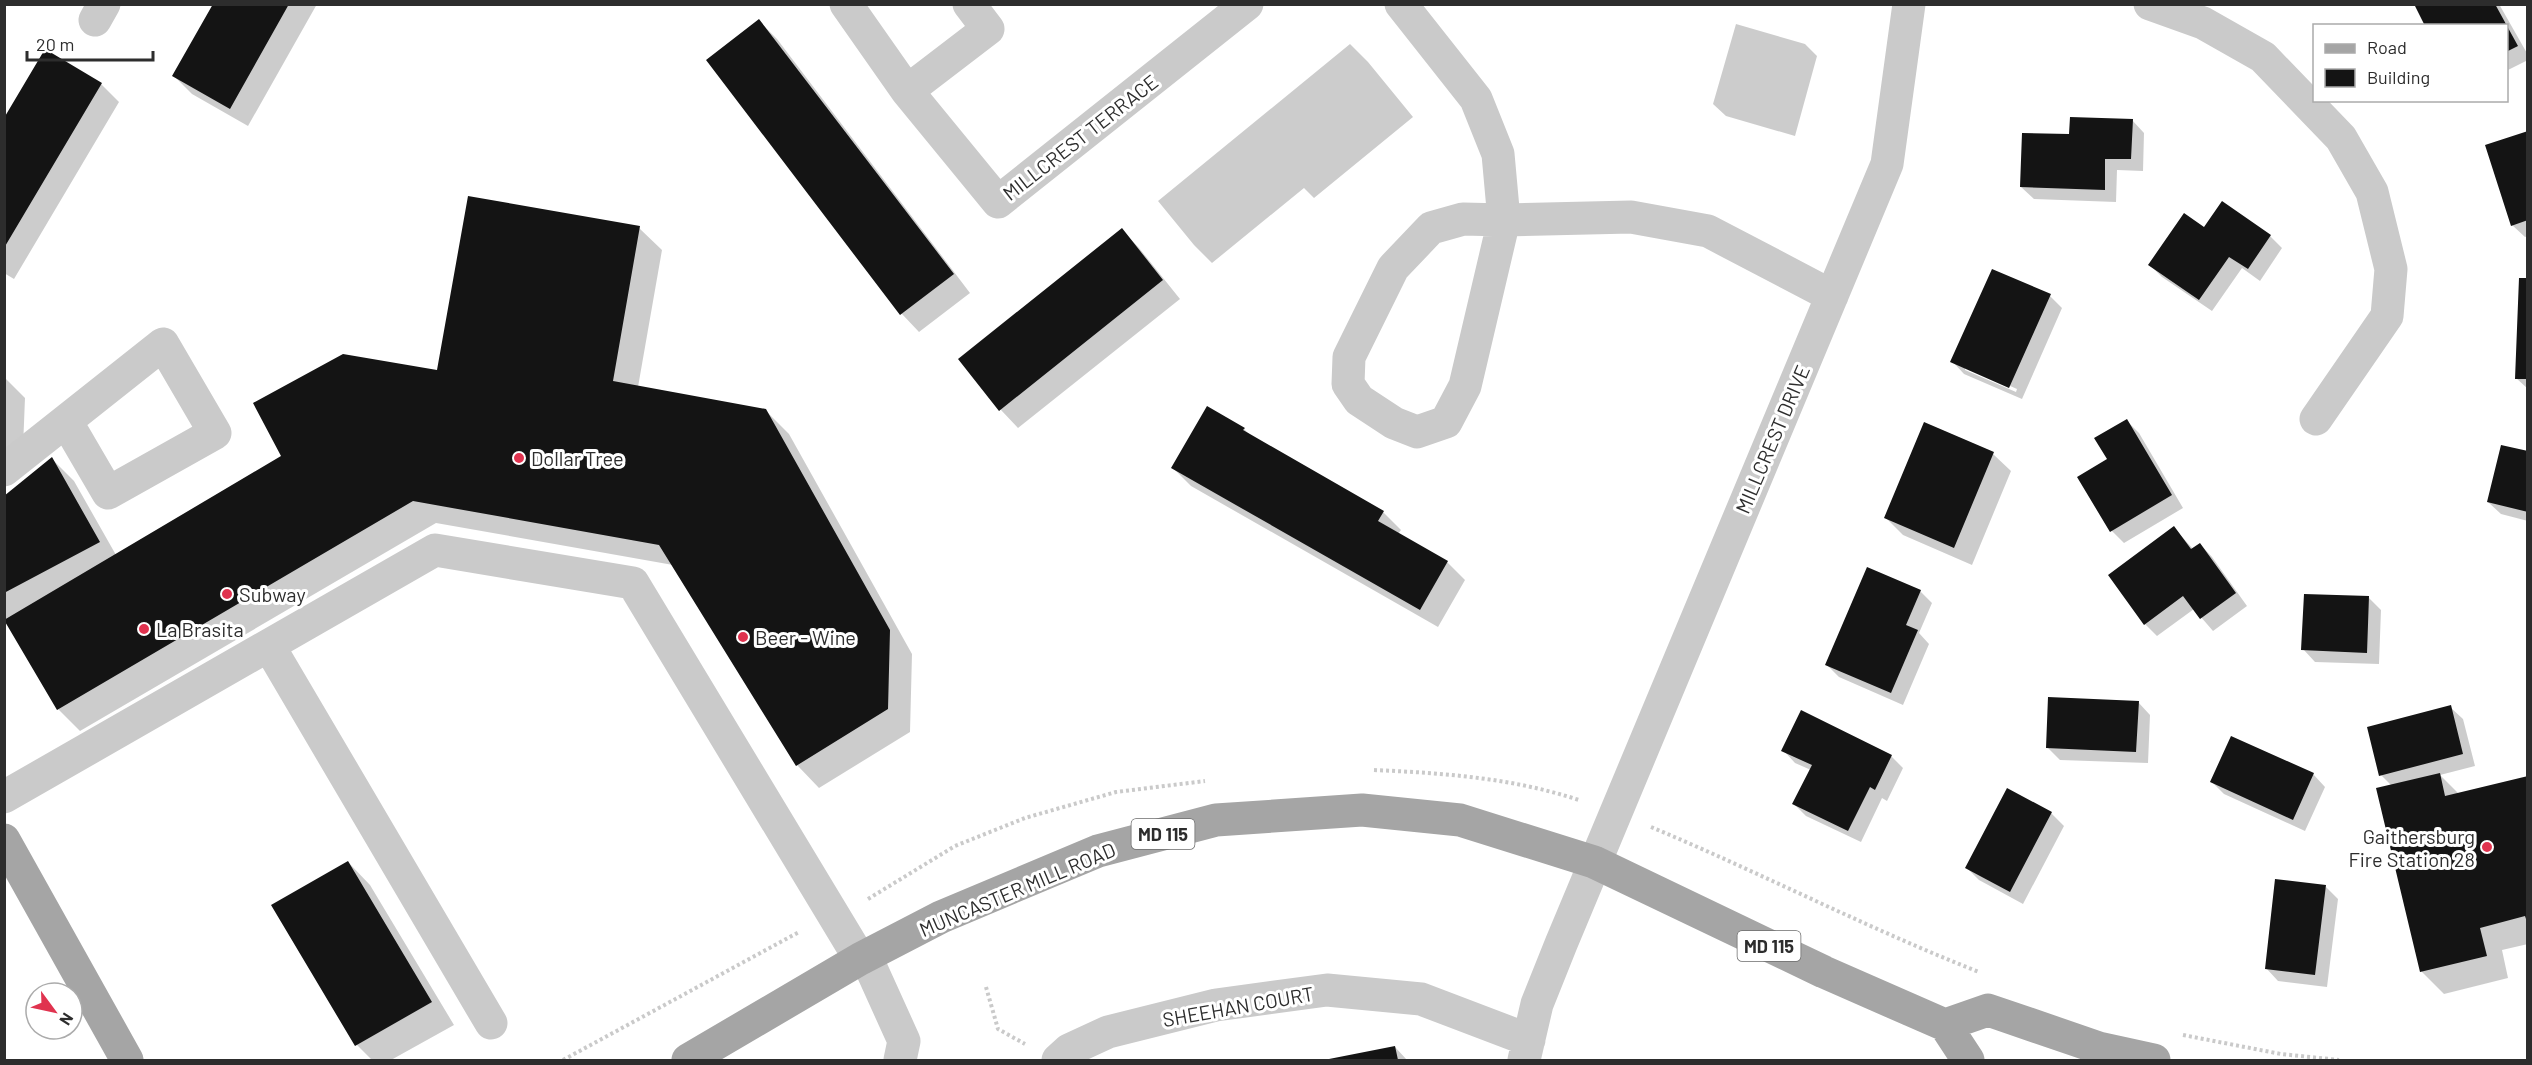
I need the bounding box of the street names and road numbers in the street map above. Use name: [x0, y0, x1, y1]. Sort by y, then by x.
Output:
street label: MILLCREST TERRACE: [998, 69, 1162, 205]
street label: MILLCREST DRIVE: [1730, 361, 1814, 517]
road number: MD 115: [1132, 819, 1194, 849]
street label: MUNCASTER MILL ROAD: [915, 837, 1119, 941]
road number: MD 115: [1738, 931, 1800, 961]
street label: SHEEHAN COURT: [1161, 981, 1315, 1031]

